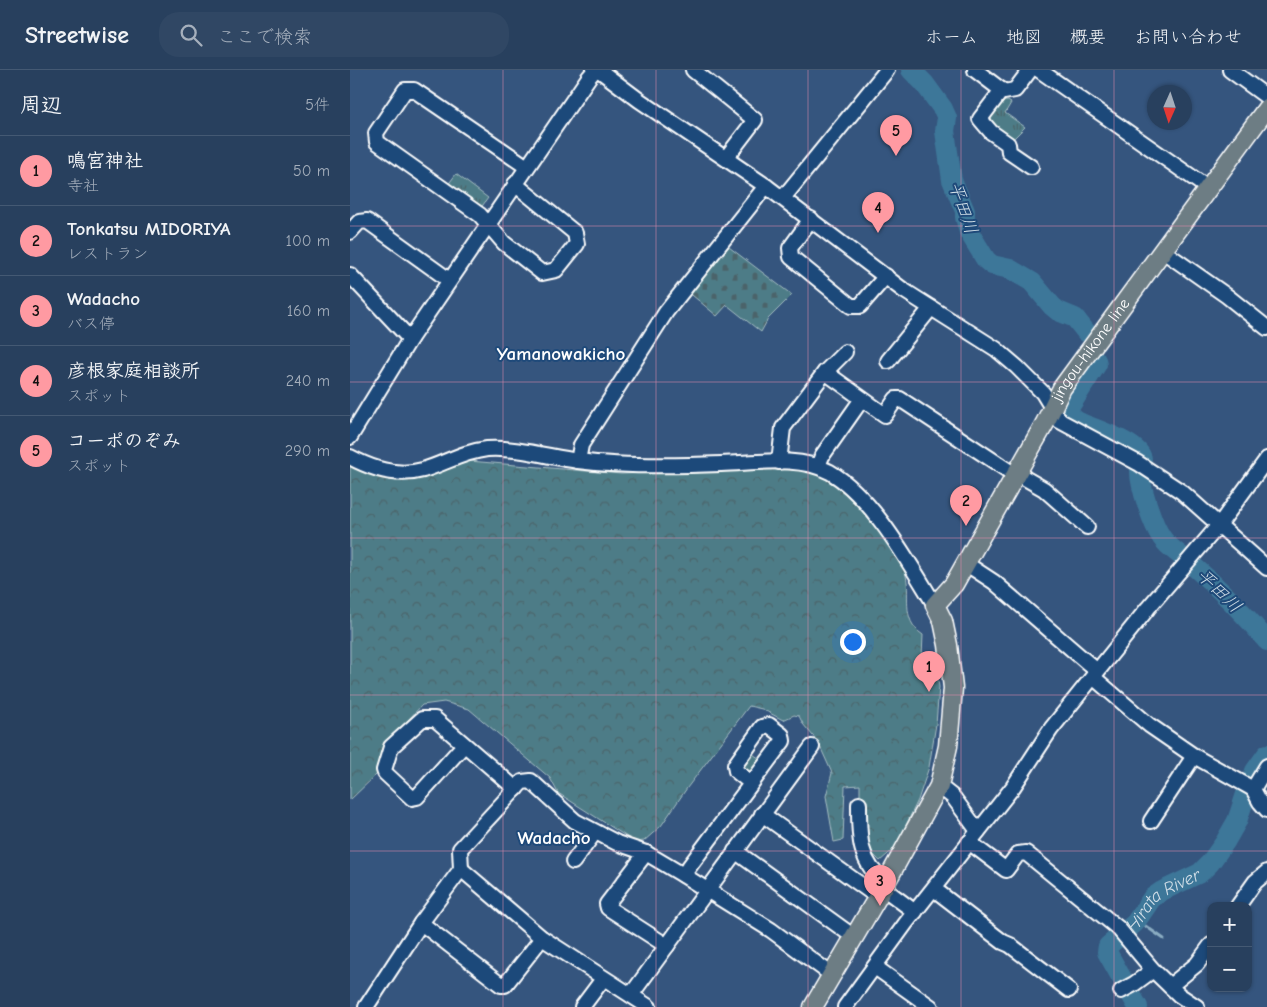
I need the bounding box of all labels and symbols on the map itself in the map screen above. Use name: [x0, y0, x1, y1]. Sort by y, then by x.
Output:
north arrow: [1147, 85, 1192, 130]
pin: 5: [880, 115, 912, 156]
water label: 平田川: [944, 179, 982, 237]
pin: 4: [862, 192, 894, 233]
street label: jingou-hikone line: [1047, 295, 1133, 406]
district label: Yamanowakicho: [497, 343, 625, 365]
pin: 2: [950, 485, 982, 526]
water label: 平田川: [1192, 565, 1246, 617]
your location: [840, 629, 866, 655]
pin: 1: [913, 651, 945, 692]
district label: Wadacho: [517, 827, 591, 849]
water label: Hirata River: [1122, 864, 1204, 937]
pin: 3: [864, 865, 896, 906]

